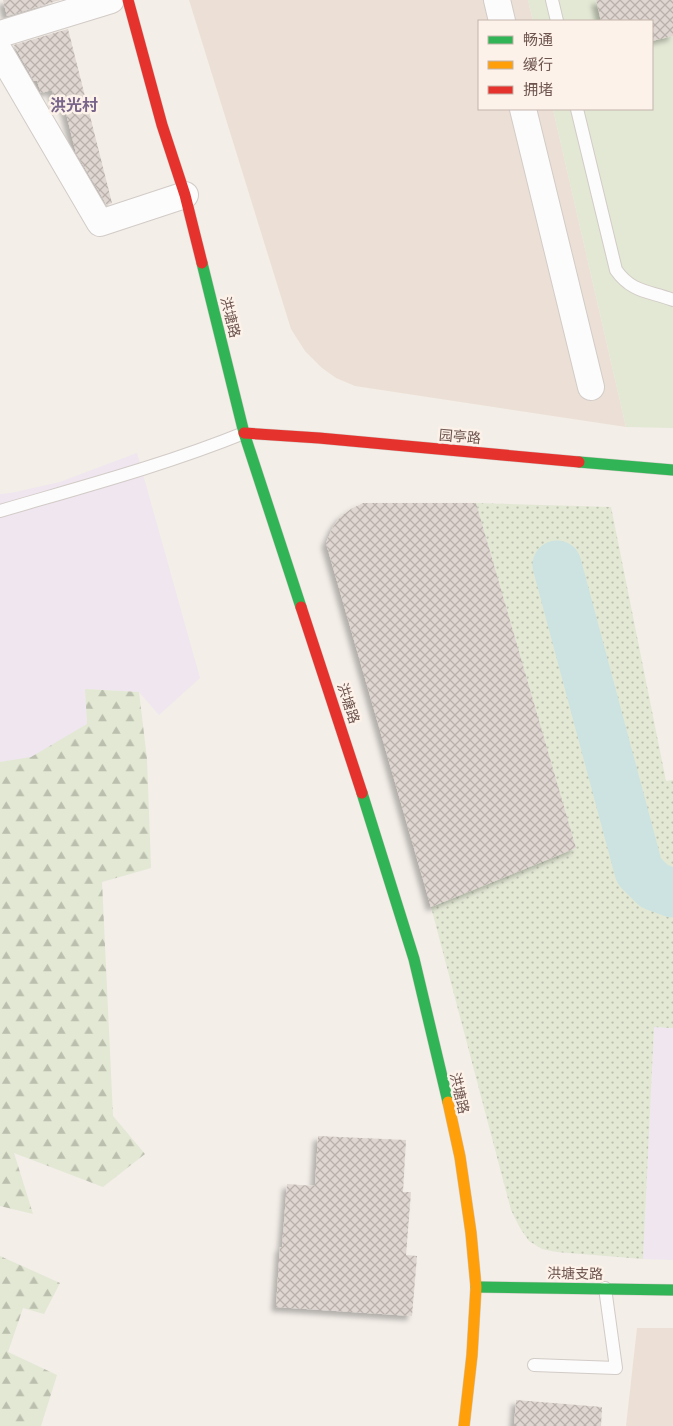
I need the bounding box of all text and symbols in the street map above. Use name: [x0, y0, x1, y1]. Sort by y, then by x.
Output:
legend: [478, 20, 653, 110]
text: 畅通: [523, 30, 553, 48]
text: 缓行: [523, 55, 553, 73]
text: 拥堵: [523, 80, 553, 98]
district label: 洪光村: [50, 95, 98, 114]
street label: 洪塘路: [218, 295, 244, 339]
street label: 园亭路: [438, 426, 482, 446]
street label: 洪塘路: [334, 680, 364, 726]
street label: 洪塘路: [447, 1071, 473, 1115]
street label: 洪塘支路: [547, 1264, 603, 1282]

